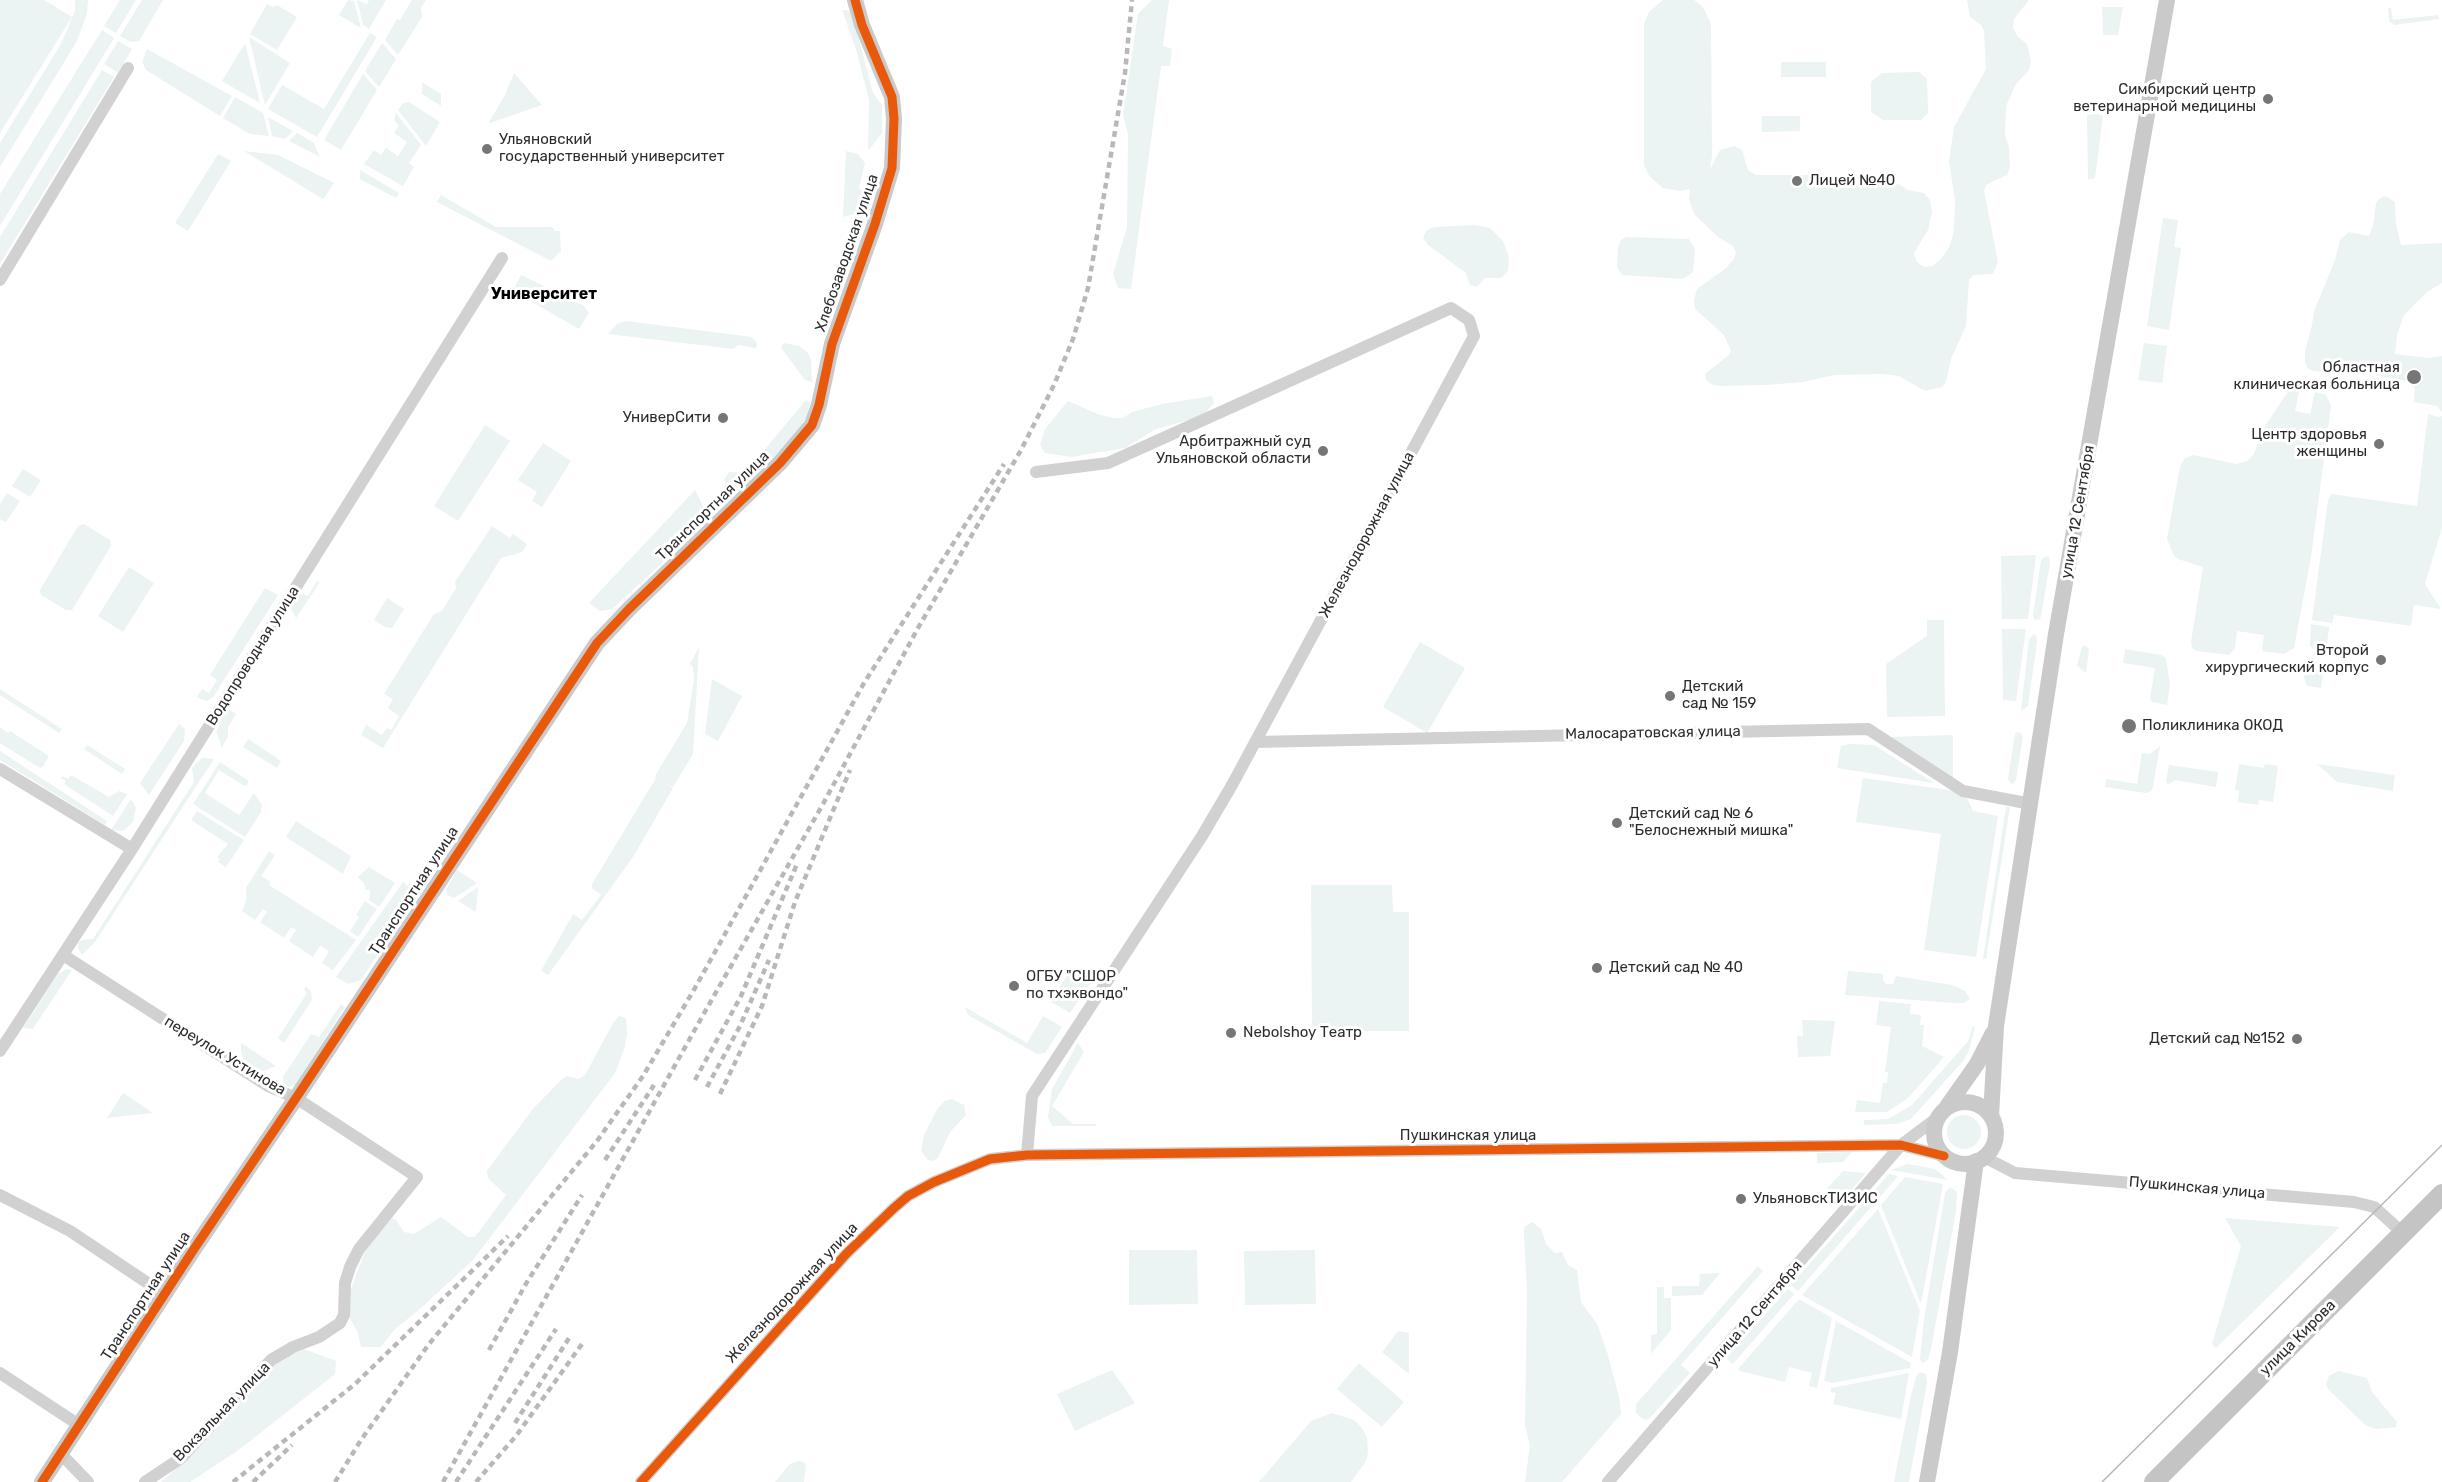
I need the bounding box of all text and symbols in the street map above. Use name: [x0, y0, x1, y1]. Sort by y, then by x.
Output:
place label: Симбирский центр ветеринарной медицины: [2073, 81, 2256, 116]
marker: Симбирский центр ветеринарной медицины: [2261, 92, 2275, 106]
place label: Ульяновский государственный университет: [499, 131, 725, 166]
marker: Ульяновский государственный университет: [480, 142, 494, 156]
street label: Хлебозаводская улица: [812, 172, 882, 334]
place label: Лицей №40: [1809, 172, 1895, 190]
marker: Лицей №40: [1790, 174, 1804, 188]
district label: Университет: [491, 284, 597, 304]
place label: Областная клиническая больница: [2234, 359, 2400, 394]
marker: Областная клиническая больница: [2405, 368, 2423, 386]
place label: УниверСити: [623, 409, 711, 427]
marker: УниверСити: [716, 411, 730, 425]
place label: Центр здоровья женщины: [2251, 426, 2367, 461]
place label: Арбитражный суд Ульяновской области: [1156, 433, 1311, 468]
marker: Центр здоровья женщины: [2372, 437, 2386, 451]
marker: Арбитражный суд Ульяновской области: [1316, 444, 1330, 458]
street label: улица 12 Сентября: [2057, 444, 2099, 580]
street label: Транспортная улица: [653, 447, 773, 565]
street label: Железнодорожная улица: [1316, 449, 1418, 621]
street label: Водопроводная улица: [203, 583, 303, 729]
place label: Второй хирургический корпус: [2205, 642, 2369, 677]
marker: Второй хирургический корпус: [2374, 653, 2388, 667]
place label: Детский сад № 159: [1682, 678, 1756, 713]
marker: Детский сад № 159: [1663, 689, 1677, 703]
marker: Поликлиника ОКОД: [2120, 717, 2138, 735]
place label: Поликлиника ОКОД: [2142, 717, 2283, 735]
street label: Малосаратовская улица: [1565, 722, 1741, 744]
place label: Детский сад № 6 "Белоснежный мишка": [1629, 805, 1793, 840]
marker: Детский сад № 6 "Белоснежный мишка": [1610, 816, 1624, 830]
street label: Транспортная улица: [366, 823, 462, 959]
place label: Детский сад № 40: [1609, 959, 1743, 977]
marker: Детский сад № 40: [1590, 961, 1604, 975]
place label: ОГБУ "СШОР по тхэквондо": [1026, 968, 1128, 1003]
marker: ОГБУ "СШОР по тхэквондо": [1007, 979, 1021, 993]
street label: переулок Устинова: [161, 1013, 289, 1099]
place label: Nebolshoy Театр: [1243, 1024, 1362, 1042]
marker: Nebolshoy Театр: [1224, 1026, 1238, 1040]
place label: Детский сад №152: [2149, 1030, 2285, 1048]
marker: Детский сад №152: [2290, 1032, 2304, 1046]
street label: Пушкинская улица: [1400, 1127, 1536, 1145]
street label: Пушкинская улица: [2128, 1173, 2266, 1203]
place label: УльяновскТИЗИС: [1753, 1190, 1878, 1208]
marker: УльяновскТИЗИС: [1734, 1192, 1748, 1206]
street label: Железнодорожная улица: [722, 1219, 862, 1367]
street label: Транспортная улица: [98, 1228, 194, 1364]
street label: улица 12 Сентября: [1704, 1257, 1806, 1371]
street label: улица Кирова: [2256, 1296, 2340, 1380]
street label: Вокзальная улица: [170, 1359, 274, 1465]

